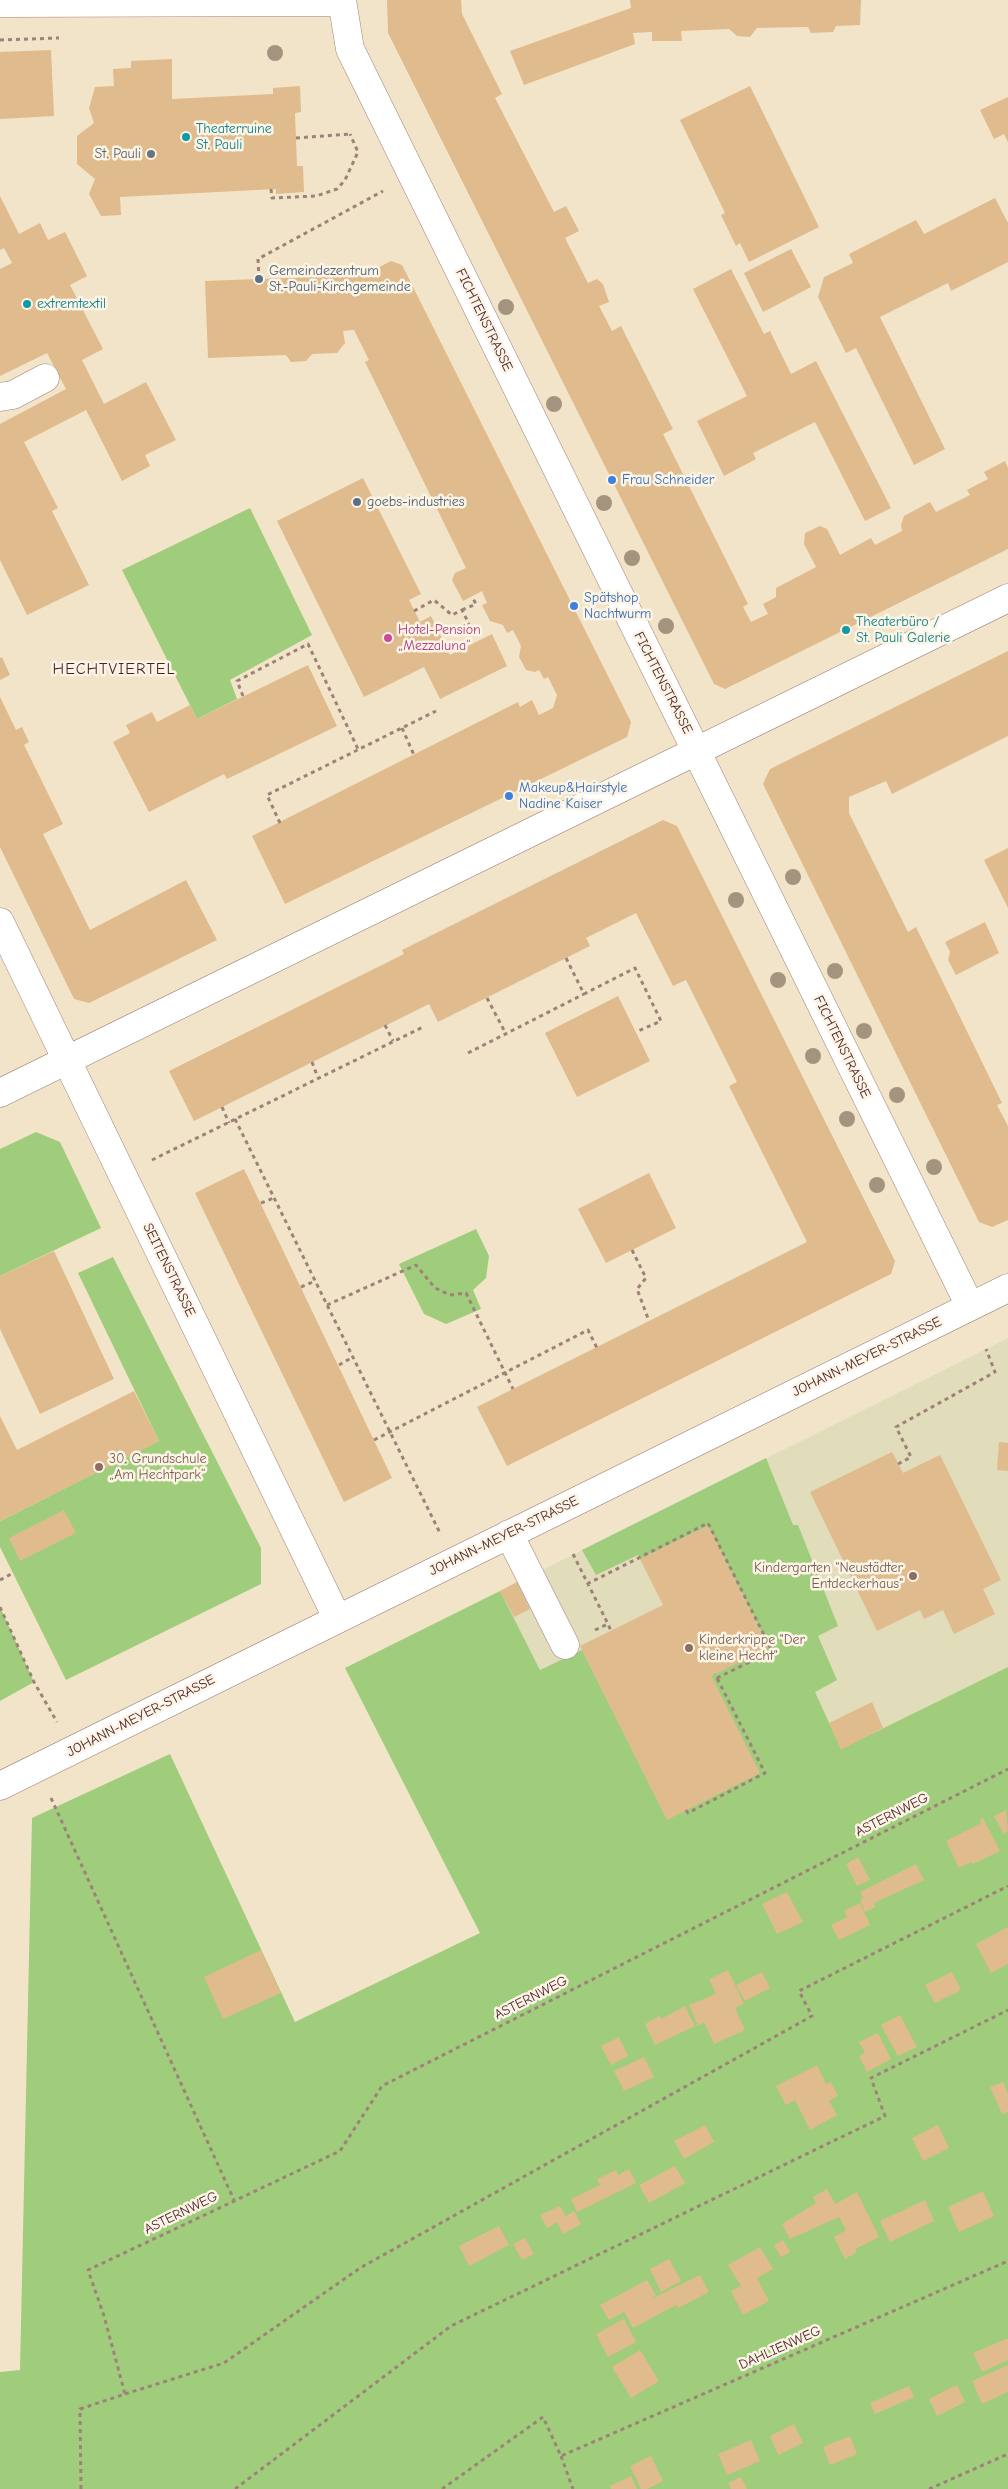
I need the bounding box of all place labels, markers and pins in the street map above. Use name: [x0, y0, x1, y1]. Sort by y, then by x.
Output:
place label: Theaterruine St. Pauli: [196, 121, 272, 154]
marker: Theaterruine St. Pauli: [180, 131, 192, 143]
place label: St. Pauli: [95, 146, 141, 162]
marker: St. Pauli: [145, 148, 157, 160]
place label: Gemeindezentrum St.-Pauli-Kirchgemeinde: [269, 263, 411, 296]
marker: Gemeindezentrum St.-Pauli-Kirchgemeinde: [253, 273, 265, 285]
place label: extremtextil: [37, 296, 106, 312]
marker: extremtextil: [21, 298, 33, 310]
place label: Frau Schneider: [622, 472, 714, 488]
marker: Frau Schneider: [606, 474, 618, 486]
place label: goebs-industries: [367, 494, 465, 510]
marker: goebs-industries: [351, 496, 363, 508]
place label: Spätshop Nachtwurm: [584, 590, 651, 622]
marker: Spätshop Nachtwurm: [568, 600, 580, 612]
place label: Theaterbüro / St. Pauli Galerie: [856, 614, 950, 646]
place label: Hotel-Pension „Mezzaluna“: [398, 622, 481, 654]
marker: Theaterbüro / St. Pauli Galerie: [840, 624, 852, 636]
marker: Hotel-Pension „Mezzaluna“: [382, 632, 394, 644]
place label: Makeup&Hairstyle Nadine Kaiser: [519, 780, 627, 812]
marker: Makeup&Hairstyle Nadine Kaiser: [503, 790, 515, 802]
place label: 30. Grundschule „Am Hechtpark“: [109, 1451, 207, 1484]
marker: 30. Grundschule „Am Hechtpark“: [93, 1461, 105, 1473]
place label: Kindergarten "Neustädter Entdeckerhaus": [754, 1560, 903, 1592]
marker: Kindergarten "Neustädter Entdeckerhaus": [907, 1570, 919, 1582]
place label: Kinderkrippe "Der kleine Hecht": [699, 1632, 805, 1664]
marker: Kinderkrippe "Der kleine Hecht": [683, 1642, 695, 1654]

